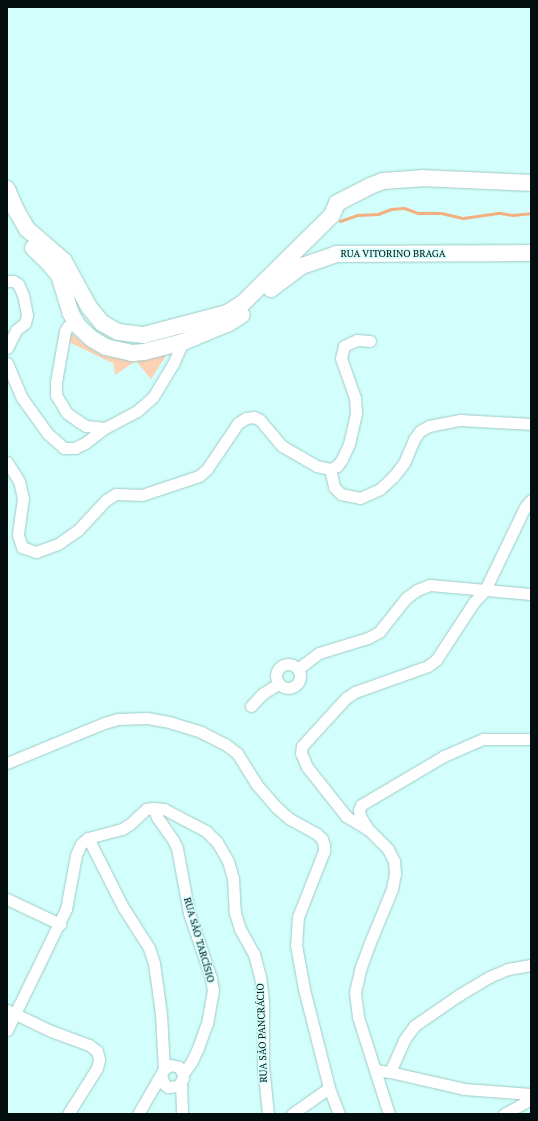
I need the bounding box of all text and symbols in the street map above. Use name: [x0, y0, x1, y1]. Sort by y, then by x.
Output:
street label: RUA VITORINO BRAGA: [340, 248, 446, 260]
street label: RUA SÃO TARCÍSIO: [181, 896, 217, 984]
street label: RUA SÃO PANCRÁCIO: [254, 983, 270, 1083]

